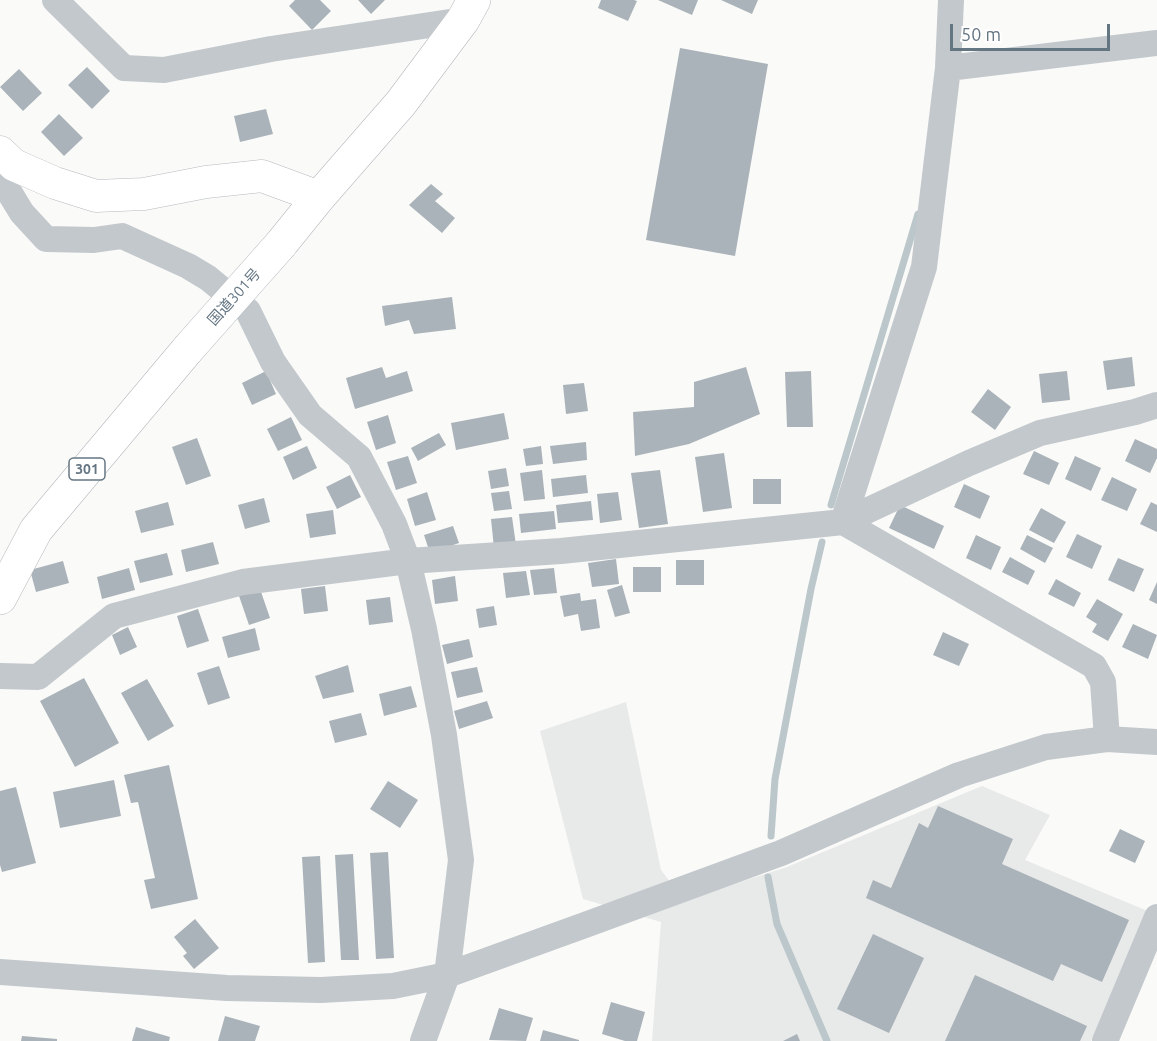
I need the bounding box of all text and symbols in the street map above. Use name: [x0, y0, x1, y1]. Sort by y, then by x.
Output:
scale bar: [953, 12, 1114, 50]
text: 50 m: [961, 24, 1001, 44]
street label: 国道301号: [204, 265, 264, 329]
road number: 301: [69, 458, 105, 480]

